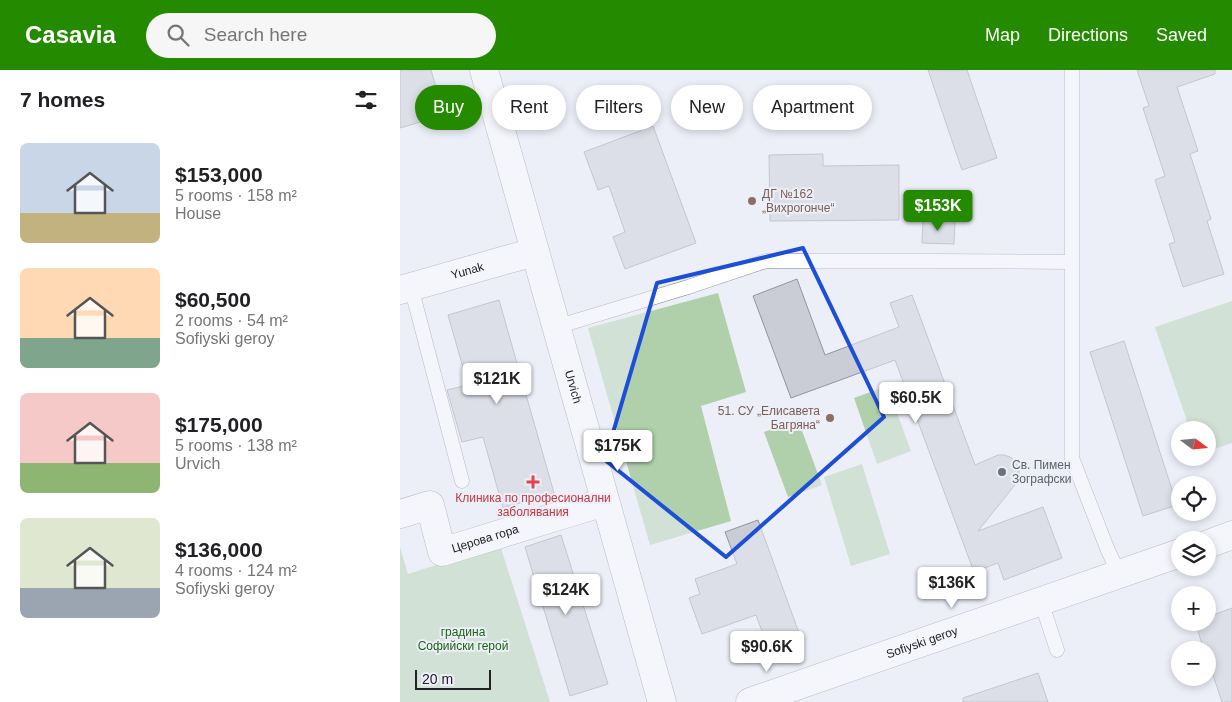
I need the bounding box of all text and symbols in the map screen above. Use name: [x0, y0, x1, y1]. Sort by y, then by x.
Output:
search box: [146, 13, 496, 58]
text: Casavia: [25, 21, 116, 48]
icon: search: [164, 21, 192, 49]
text: Search here: [204, 24, 307, 45]
text: Map: [985, 25, 1020, 45]
text: Directions: [1048, 25, 1128, 45]
text: Saved: [1156, 25, 1207, 45]
chip: Buy: [415, 85, 482, 130]
chip: Rent: [492, 85, 566, 130]
chip: Filters: [576, 85, 661, 130]
chip: New: [671, 85, 743, 130]
chip: Apartment: [753, 85, 872, 130]
icon: filters: [352, 86, 380, 114]
text: 7 homes: [20, 88, 105, 111]
icon: home: [60, 163, 120, 223]
text: $153,000: [175, 163, 263, 186]
text: 5 rooms · 158 m²: [175, 187, 297, 204]
place label: ДГ №162 „Вихрогонче“: [762, 187, 834, 215]
pin: $153K: [903, 190, 973, 232]
marker: ДГ №162 „Вихрогонче“: [746, 195, 758, 207]
text: $153K: [914, 197, 962, 214]
text: House: [175, 205, 221, 222]
street label: Yunak: [449, 259, 486, 282]
icon: home: [60, 288, 120, 348]
text: $60,500: [175, 288, 251, 311]
text: 2 rooms · 54 m²: [175, 312, 288, 329]
text: Sofiyski geroy: [175, 330, 275, 347]
pin: $121K: [462, 362, 532, 405]
street label: Urvich: [562, 368, 585, 405]
text: $121K: [473, 370, 521, 387]
pin: $60.5K: [875, 382, 957, 424]
text: $60.5K: [890, 389, 942, 406]
place label: 51. СУ „Елисавета Багряна“: [718, 404, 820, 432]
marker: 51. СУ „Елисавета Багряна“: [824, 412, 836, 424]
icon: home: [60, 413, 120, 473]
text: $175,000: [175, 413, 263, 436]
north arrow: [1171, 421, 1216, 466]
map controls: [1171, 421, 1216, 686]
pin: $175K: [583, 430, 653, 472]
text: 5 rooms · 138 m²: [175, 437, 297, 454]
text: $175K: [594, 437, 642, 454]
text: Urvich: [175, 455, 220, 472]
place label: Св. Пимен Зографски: [1012, 458, 1071, 486]
marker: Св. Пимен Зографски: [996, 466, 1008, 478]
marker: Клиника по професионални заболявания: [526, 475, 540, 489]
button: locate: [1171, 476, 1216, 521]
place label: Клиника по професионални заболявания: [455, 491, 611, 519]
street label: Церова гора: [450, 522, 521, 556]
button: layers: [1171, 531, 1216, 576]
icon: home: [60, 538, 120, 598]
text: $136,000: [175, 538, 263, 561]
text: 4 rooms · 124 m²: [175, 562, 297, 579]
pin: $136K: [917, 566, 987, 609]
pin: $124K: [531, 574, 601, 616]
text: $136K: [928, 574, 976, 591]
text: Sofiyski geroy: [175, 580, 275, 597]
text: $124K: [542, 581, 590, 598]
button: +: [1171, 586, 1216, 631]
street label: Sofiyski geroy: [884, 624, 960, 661]
park label: градина Софийски герой: [418, 625, 508, 653]
pin: $90.6K: [726, 630, 808, 673]
text: $90.6K: [741, 638, 793, 655]
button: −: [1171, 641, 1216, 686]
scale bar: [415, 667, 491, 690]
text: 20 m: [422, 671, 453, 687]

